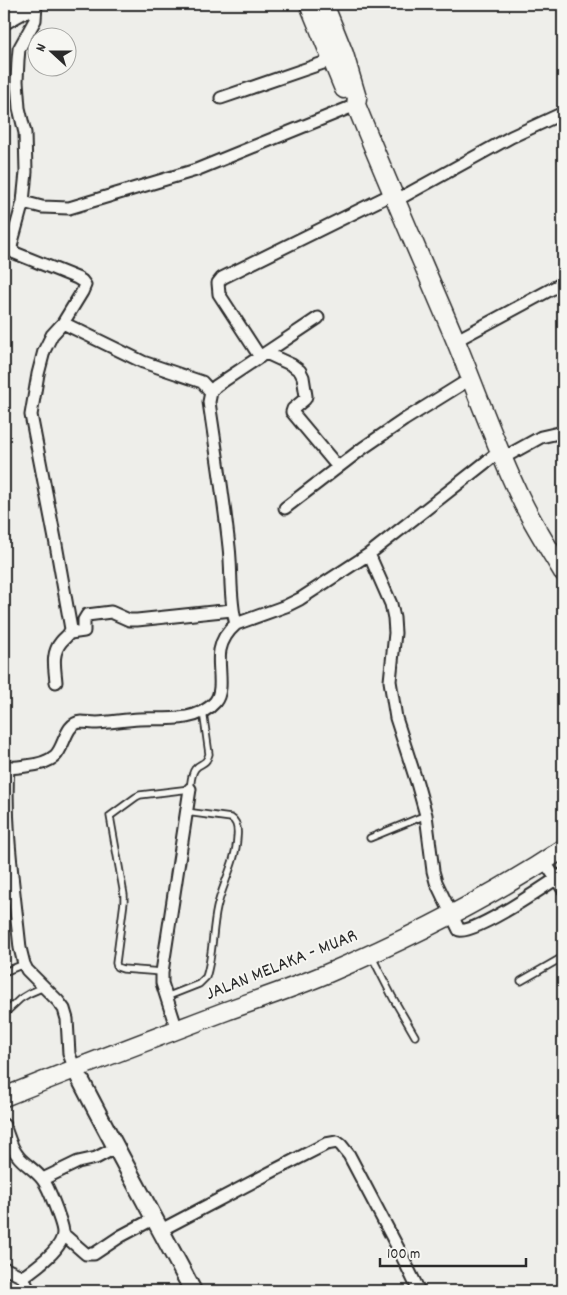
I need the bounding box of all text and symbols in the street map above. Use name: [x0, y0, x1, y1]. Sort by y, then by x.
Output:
north arrow: [28, 28, 78, 78]
text: N: [31, 41, 52, 55]
street label: JALAN MELAKA - MUAR: [202, 923, 362, 1009]
scale bar: [380, 1235, 526, 1267]
text: 100 m: [387, 1244, 420, 1266]

